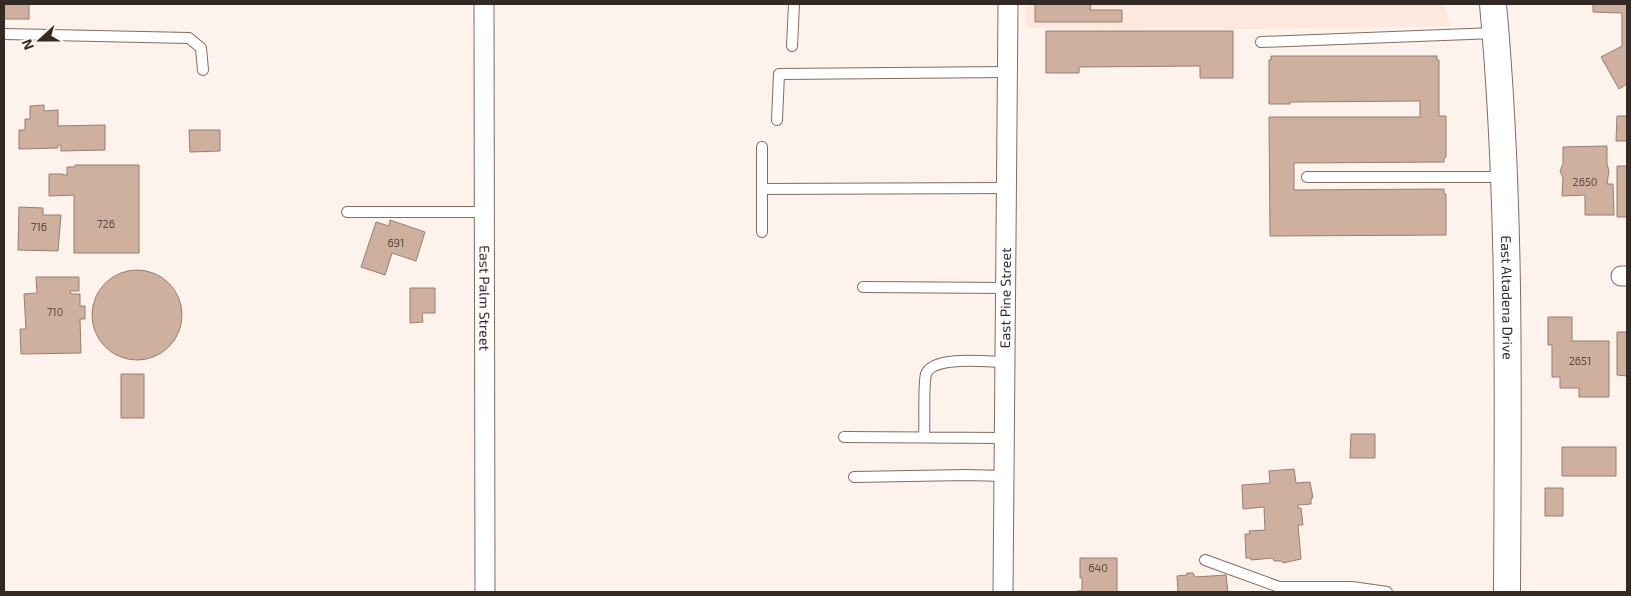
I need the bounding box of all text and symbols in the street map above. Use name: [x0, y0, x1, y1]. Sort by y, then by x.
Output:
north arrow: [15, 15, 65, 65]
text: N: [18, 37, 37, 53]
house number: 2650: [1572, 175, 1598, 188]
house number: 726: [97, 217, 115, 230]
house number: 716: [31, 220, 47, 233]
street label: East Altadena Drive: [1498, 235, 1517, 360]
house number: 691: [388, 236, 404, 249]
street label: East Palm Street: [476, 245, 494, 351]
street label: East Pine Street: [996, 248, 1014, 348]
house number: 710: [47, 305, 63, 318]
house number: 2651: [1569, 354, 1591, 367]
house number: 640: [1088, 561, 1108, 574]

